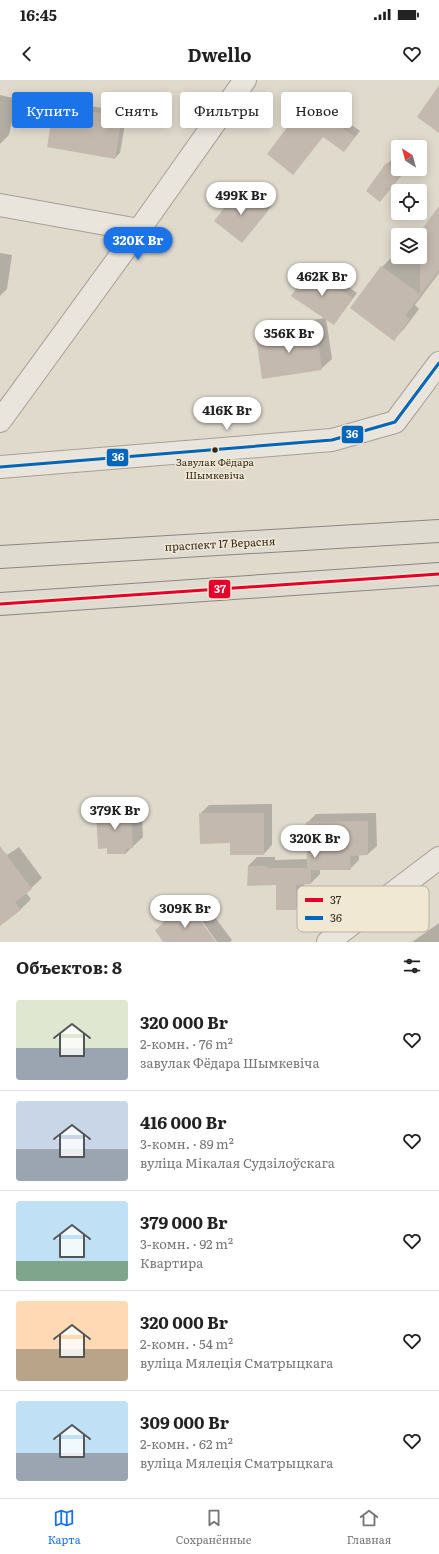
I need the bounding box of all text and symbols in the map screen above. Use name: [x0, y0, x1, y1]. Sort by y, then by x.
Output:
text: 16:45: [20, 3, 57, 26]
text: Dwello: [187, 41, 252, 68]
icon: back: [16, 43, 38, 65]
icon: heart: [401, 43, 423, 65]
chip: Купить: [12, 92, 93, 128]
chip: Снять: [101, 92, 172, 128]
chip: Фильтры: [180, 92, 273, 128]
chip: Новое: [281, 92, 352, 128]
north arrow: [391, 140, 427, 176]
map controls: [391, 140, 427, 264]
pin: 499K Br: [204, 182, 278, 216]
button: locate: [391, 184, 427, 220]
text: 499K Br: [215, 185, 267, 204]
pin: 320K Br: [101, 227, 175, 261]
button: layers: [391, 228, 427, 264]
text: 320K Br: [113, 230, 163, 249]
pin: 462K Br: [285, 263, 359, 297]
text: 462K Br: [296, 266, 348, 285]
pin: 356K Br: [252, 320, 326, 354]
text: 356K Br: [264, 323, 314, 342]
pin: 416K Br: [190, 397, 264, 431]
text: 416K Br: [202, 400, 252, 419]
line badge: 36: [341, 425, 364, 444]
text: 36: [346, 425, 359, 441]
marker: Завулак Фёдара Шымкевіча: [210, 445, 220, 455]
line badge: 36: [106, 448, 129, 467]
text: 36: [112, 448, 125, 464]
place label: Завулак Фёдара Шымкевіча: [176, 454, 255, 482]
street label: праспект 17 Верасня: [164, 532, 276, 554]
line badge: 37: [208, 579, 231, 599]
text: 37: [214, 580, 226, 596]
pin: 379K Br: [78, 797, 152, 831]
text: 379K Br: [90, 800, 140, 819]
pin: 320K Br: [278, 825, 352, 859]
text: 320K Br: [290, 828, 340, 847]
legend: [297, 886, 429, 932]
text: 37: [330, 891, 342, 907]
pin: 309K Br: [148, 895, 222, 929]
text: 309K Br: [159, 898, 211, 917]
text: 36: [330, 909, 342, 925]
text: Объектов: 8: [16, 954, 122, 979]
icon: filters: [401, 955, 423, 977]
text: 320 000 Br: [140, 1009, 228, 1034]
icon: home: [48, 1016, 96, 1064]
icon: heart: [401, 1029, 423, 1051]
text: 2-комн. · 76 m²: [140, 1034, 233, 1053]
text: завулак Фёдара Шымкевіча: [140, 1053, 320, 1072]
text: 416 000 Br: [140, 1109, 226, 1134]
icon: home: [48, 1117, 96, 1165]
icon: heart: [401, 1130, 423, 1152]
text: 3-комн. · 89 m²: [140, 1134, 234, 1153]
text: вуліца Мікалая Судзілоўскага: [140, 1153, 335, 1172]
text: 379 000 Br: [140, 1209, 227, 1234]
icon: home: [48, 1217, 96, 1265]
icon: heart: [401, 1230, 423, 1252]
text: 3-комн. · 92 m²: [140, 1234, 233, 1253]
text: Квартира: [140, 1253, 203, 1272]
text: 320 000 Br: [140, 1309, 228, 1334]
icon: home: [48, 1317, 96, 1365]
icon: heart: [401, 1330, 423, 1352]
text: 2-комн. · 54 m²: [140, 1334, 233, 1353]
text: вуліца Мялеція Сматрыцкага: [140, 1353, 333, 1372]
text: 309 000 Br: [140, 1409, 229, 1434]
icon: home: [48, 1417, 96, 1465]
icon: heart: [401, 1430, 423, 1452]
text: 2-комн. · 62 m²: [140, 1434, 233, 1453]
text: вуліца Мялеція Сматрыцкага: [140, 1453, 333, 1472]
tab: Карта: [48, 1507, 81, 1547]
tab: Сохранённые: [176, 1507, 252, 1547]
tab: Главная: [347, 1507, 391, 1547]

